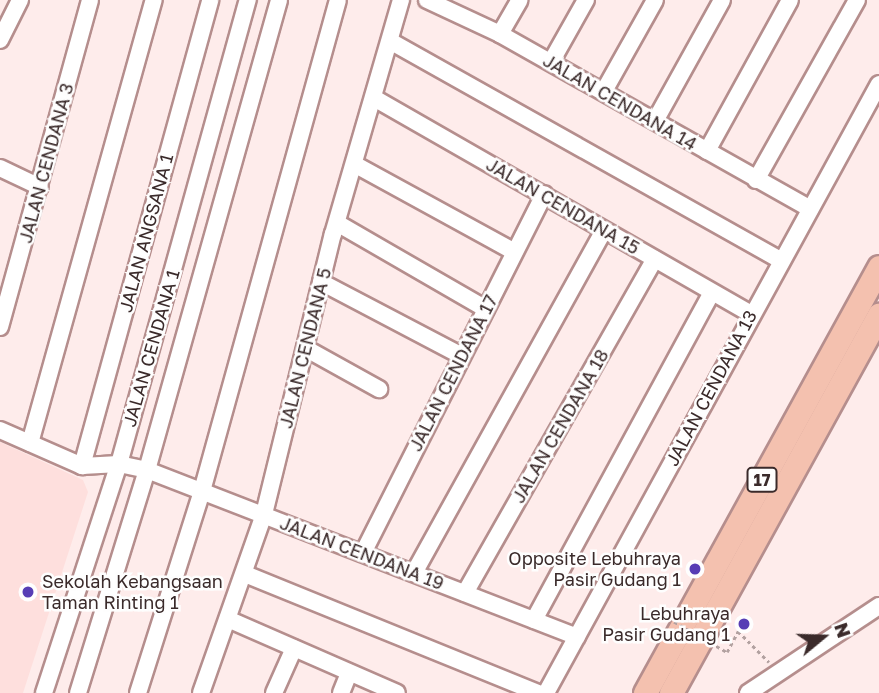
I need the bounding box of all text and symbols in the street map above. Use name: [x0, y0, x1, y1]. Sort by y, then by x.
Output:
street label: JALAN CENDANA 14: [539, 49, 701, 155]
street label: JALAN CENDANA 3: [14, 81, 78, 245]
street label: JALAN ANGSANA 1: [114, 151, 178, 315]
street label: JALAN CENDANA 15: [483, 153, 643, 259]
street label: JALAN CENDANA 5: [275, 266, 335, 430]
street label: JALAN CENDANA 1: [118, 267, 184, 429]
street label: JALAN CENDANA 17: [404, 291, 502, 455]
street label: JALAN CENDANA 13: [661, 306, 761, 470]
street label: JALAN CENDANA 18: [507, 345, 613, 507]
road number: 17: [746, 467, 778, 492]
street label: JALAN CENDANA 19: [277, 512, 447, 594]
place label: Opposite Lebuhraya Pasir Gudang 1: [508, 548, 681, 590]
marker: Opposite Lebuhraya Pasir Gudang 1: [687, 561, 703, 577]
place label: Sekolah Kebangsaan Taman Rinting 1: [42, 571, 223, 614]
marker: Sekolah Kebangsaan Taman Rinting 1: [20, 584, 36, 600]
north arrow: [788, 602, 858, 672]
place label: Lebuhraya Pasir Gudang 1: [602, 603, 730, 646]
marker: Lebuhraya Pasir Gudang 1: [736, 616, 752, 632]
text: N: [830, 619, 857, 641]

